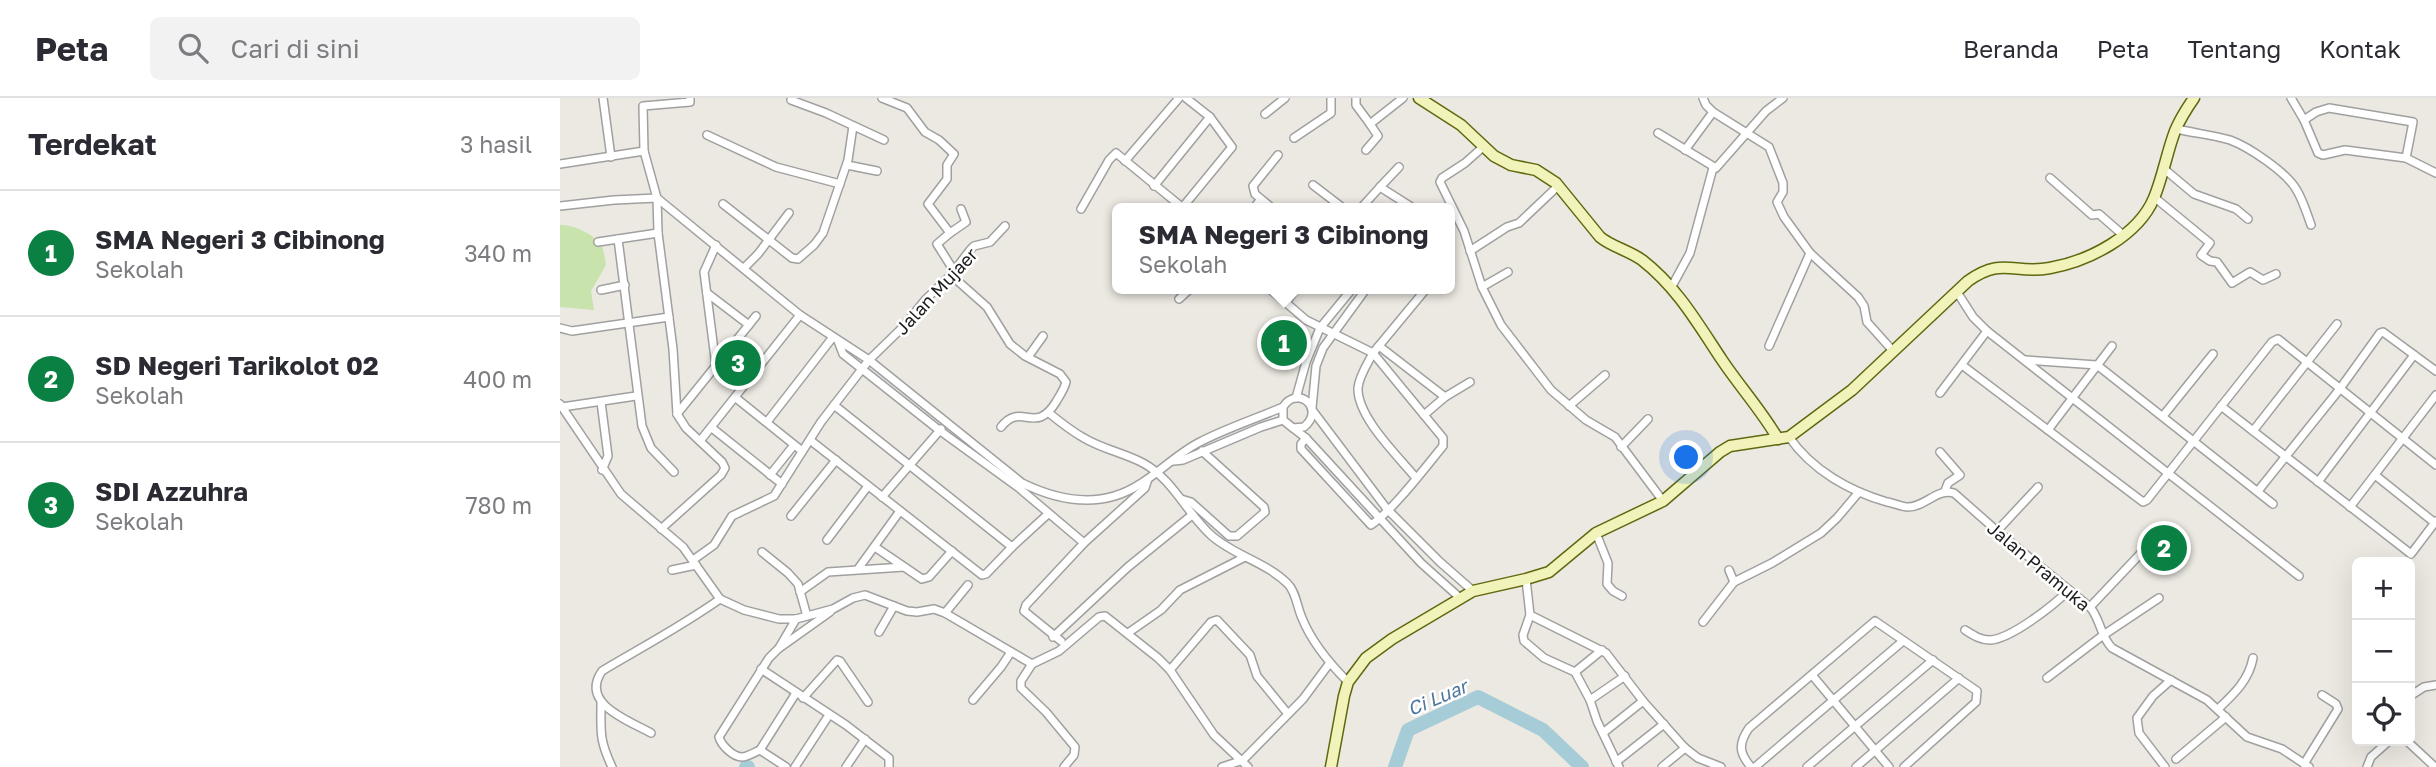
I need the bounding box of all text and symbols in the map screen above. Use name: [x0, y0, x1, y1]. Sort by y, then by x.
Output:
search box: [150, 17, 640, 80]
text: Peta: [35, 29, 108, 68]
icon: search: [174, 29, 212, 67]
text: Cari di sini: [230, 33, 360, 64]
text: Beranda: [1963, 34, 2059, 63]
text: Peta: [2097, 34, 2149, 63]
text: Tentang: [2187, 34, 2281, 63]
text: Kontak: [2319, 34, 2401, 63]
text: Terdekat: [28, 126, 157, 162]
text: 3 hasil: [460, 130, 532, 158]
popup: [1112, 203, 1455, 294]
text: SMA Negeri 3 Cibinong: [1139, 219, 1428, 250]
text: SMA Negeri 3 Cibinong: [95, 224, 385, 255]
text: 1: [45, 239, 57, 267]
text: 340 m: [464, 239, 532, 267]
street label: Jalan Mujaer: [890, 243, 982, 339]
text: Sekolah: [1139, 250, 1227, 278]
text: Sekolah: [95, 255, 184, 283]
pin: 1: [1261, 317, 1307, 369]
pin: 3: [715, 337, 761, 389]
text: SD Negeri Tarikolot 02: [95, 350, 379, 381]
text: 2: [44, 365, 58, 393]
text: 400 m: [463, 365, 532, 393]
text: Sekolah: [95, 381, 184, 409]
your location: [1669, 440, 1703, 474]
text: SDI Azzuhra: [95, 476, 248, 507]
text: 3: [44, 491, 58, 519]
text: 780 m: [465, 491, 532, 519]
text: Sekolah: [95, 507, 184, 535]
street label: Jalan Pramuka: [1983, 517, 2095, 615]
pin: 2: [2141, 522, 2187, 574]
map controls: [2352, 557, 2415, 746]
button: +: [2352, 557, 2415, 620]
button: −: [2352, 620, 2415, 683]
water label: Ci Luar: [1404, 673, 1473, 720]
button: locate: [2352, 683, 2415, 746]

